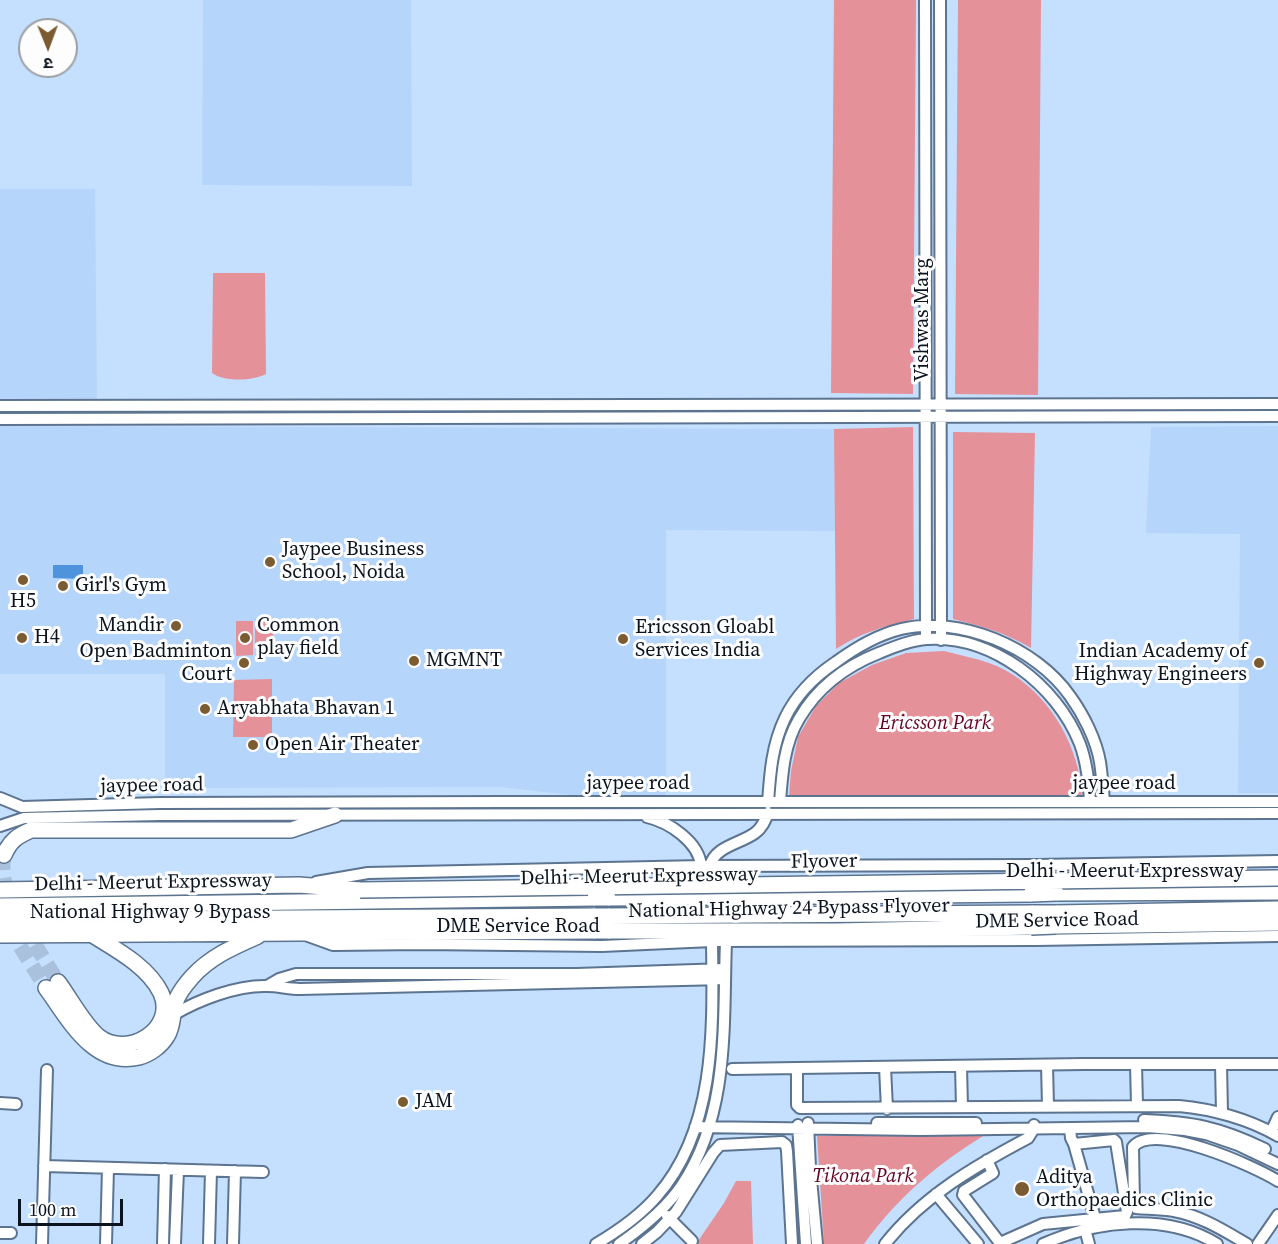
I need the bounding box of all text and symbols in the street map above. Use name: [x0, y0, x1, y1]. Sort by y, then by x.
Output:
north arrow: [18, 18, 78, 78]
text: उ: [43, 53, 53, 75]
street label: Vishwas Marg: [911, 258, 935, 382]
place label: Jaypee Business School, Noida: [282, 538, 424, 585]
marker: Jaypee Business School, Noida: [263, 555, 277, 569]
marker: H5: [16, 573, 30, 587]
place label: Girl's Gym: [75, 574, 167, 598]
marker: Girl's Gym: [56, 579, 70, 593]
place label: H5: [10, 590, 36, 614]
place label: Mandir: [98, 614, 164, 638]
place label: Common play field: [257, 614, 340, 661]
place label: Ericsson Gloabl Services India: [635, 616, 774, 663]
marker: Mandir: [169, 619, 183, 633]
place label: H4: [34, 626, 60, 650]
marker: H4: [15, 631, 29, 645]
marker: Common play field: [238, 631, 252, 645]
marker: Ericsson Gloabl Services India: [616, 632, 630, 646]
place label: Open Badminton Court: [80, 640, 232, 687]
place label: Indian Academy of Highway Engineers: [1074, 640, 1247, 687]
place label: MGMNT: [426, 649, 502, 673]
marker: MGMNT: [407, 654, 421, 668]
marker: Open Badminton Court: [237, 656, 251, 670]
marker: Indian Academy of Highway Engineers: [1252, 656, 1266, 670]
place label: Aryabhata Bhavan 1: [217, 697, 395, 721]
marker: Aryabhata Bhavan 1: [198, 702, 212, 716]
park label: Ericsson Park: [879, 712, 991, 736]
place label: Open Air Theater: [265, 733, 420, 757]
marker: Open Air Theater: [246, 738, 260, 752]
street label: jaypee road: [586, 772, 690, 796]
street label: jaypee road: [1072, 772, 1176, 796]
street label: jaypee road: [100, 773, 204, 799]
street label: Flyover: [791, 849, 857, 875]
street label: Delhi - Meerut Expressway: [1006, 860, 1244, 884]
street label: Delhi - Meerut Expressway: [520, 863, 758, 891]
street label: Delhi - Meerut Expressway: [34, 869, 272, 897]
street label: National Highway 24 Bypass Flyover: [628, 894, 950, 924]
street label: National Highway 9 Bypass: [30, 901, 270, 925]
street label: DME Service Road: [975, 908, 1139, 934]
street label: DME Service Road: [436, 915, 600, 939]
place label: JAM: [415, 1090, 453, 1114]
marker: JAM: [396, 1095, 410, 1109]
park label: Tikona Park: [812, 1165, 914, 1189]
place label: Aditya Orthopaedics Clinic: [1036, 1166, 1213, 1213]
marker: Aditya Orthopaedics Clinic: [1013, 1180, 1031, 1198]
scale bar: [21, 1187, 126, 1225]
text: 100 m: [29, 1197, 76, 1222]

